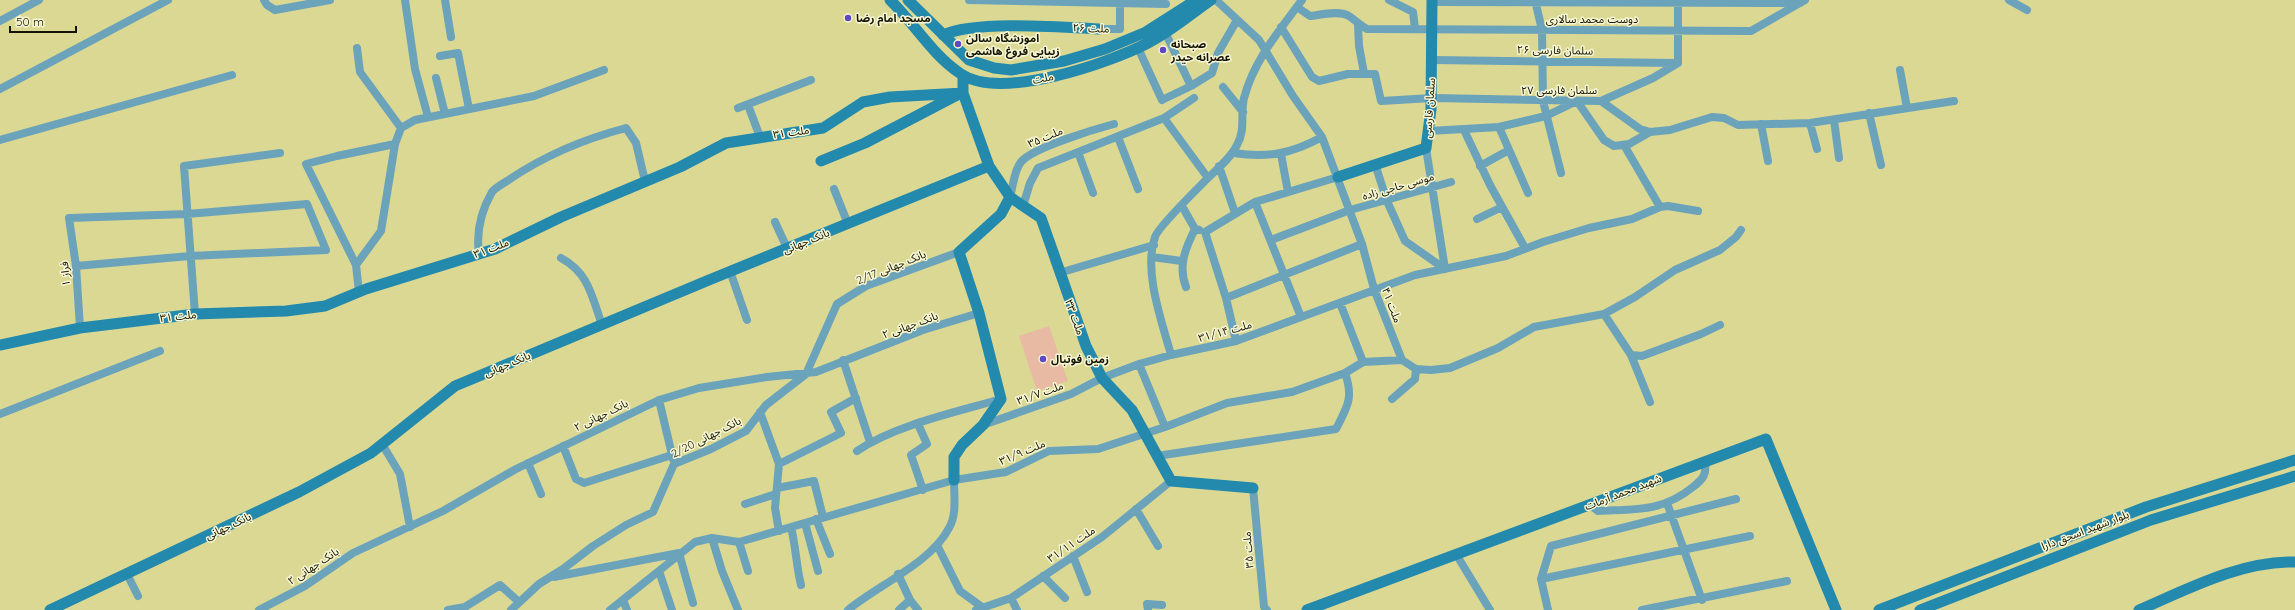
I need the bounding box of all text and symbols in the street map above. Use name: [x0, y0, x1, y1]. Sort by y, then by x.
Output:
scale bar: [10, 8, 76, 34]
place label: مسجد امام رضا: [856, 11, 931, 27]
street label: دوست محمد سالاری: [1546, 12, 1638, 26]
marker: مسجد امام رضا: [843, 13, 853, 23]
text: 50 m: [16, 14, 44, 29]
street label: ملت ۲۶: [1072, 20, 1110, 36]
place label: اموزشگاه سالن زیبایی فروغ هاشمی: [966, 31, 1060, 59]
place label: صبحانه عصرانه حیدر: [1170, 37, 1231, 64]
marker: اموزشگاه سالن زیبایی فروغ هاشمی: [953, 39, 963, 49]
street label: سلمان فارسی ۲۶: [1517, 42, 1594, 58]
marker: صبحانه عصرانه حیدر: [1158, 45, 1168, 55]
street label: ملت: [1031, 69, 1055, 87]
street label: سلمان فارسی: [1420, 77, 1438, 139]
street label: سلمان فارسی ۲۷: [1521, 83, 1597, 97]
street label: ملت ۳۱: [772, 122, 810, 141]
street label: ملت ۳۵: [1025, 123, 1065, 151]
street label: موسی حاجی زاده: [1360, 169, 1436, 203]
street label: بانک جهانی: [781, 225, 831, 257]
street label: ملت ۳۱: [471, 235, 511, 261]
street label: بانک جهانی 2/17: [854, 247, 928, 287]
street label: فراز ۱: [57, 261, 73, 287]
street label: ملت ۴۱: [1379, 285, 1405, 325]
street label: ملت ۳۳: [1062, 297, 1088, 337]
street label: ملت ۳۱: [159, 307, 197, 325]
street label: بانک جهانی ۲: [880, 308, 940, 342]
street label: ملت ۳۱/۱۴: [1197, 317, 1254, 345]
street label: بانک جهانی: [482, 348, 532, 380]
place label: زمین فوتبال: [1051, 352, 1109, 366]
marker: زمین فوتبال: [1038, 354, 1048, 364]
street label: ملت ۳۱/۷: [1015, 378, 1065, 408]
street label: بانک جهانی ۲: [572, 396, 630, 434]
street label: بانک جهانی 2/20: [669, 413, 743, 461]
street label: ملت ۳۱/۹: [997, 436, 1047, 468]
street label: شهید محمد آرمات: [1583, 471, 1664, 513]
street label: بلوار شهید اسحق دارا: [2039, 507, 2131, 553]
street label: بانک جهانی: [203, 509, 253, 543]
street label: ملت ۳۱/۱۱: [1044, 523, 1098, 565]
street label: ملت ۳۵: [1239, 531, 1257, 569]
street label: بانک جهانی ۲: [285, 544, 341, 588]

